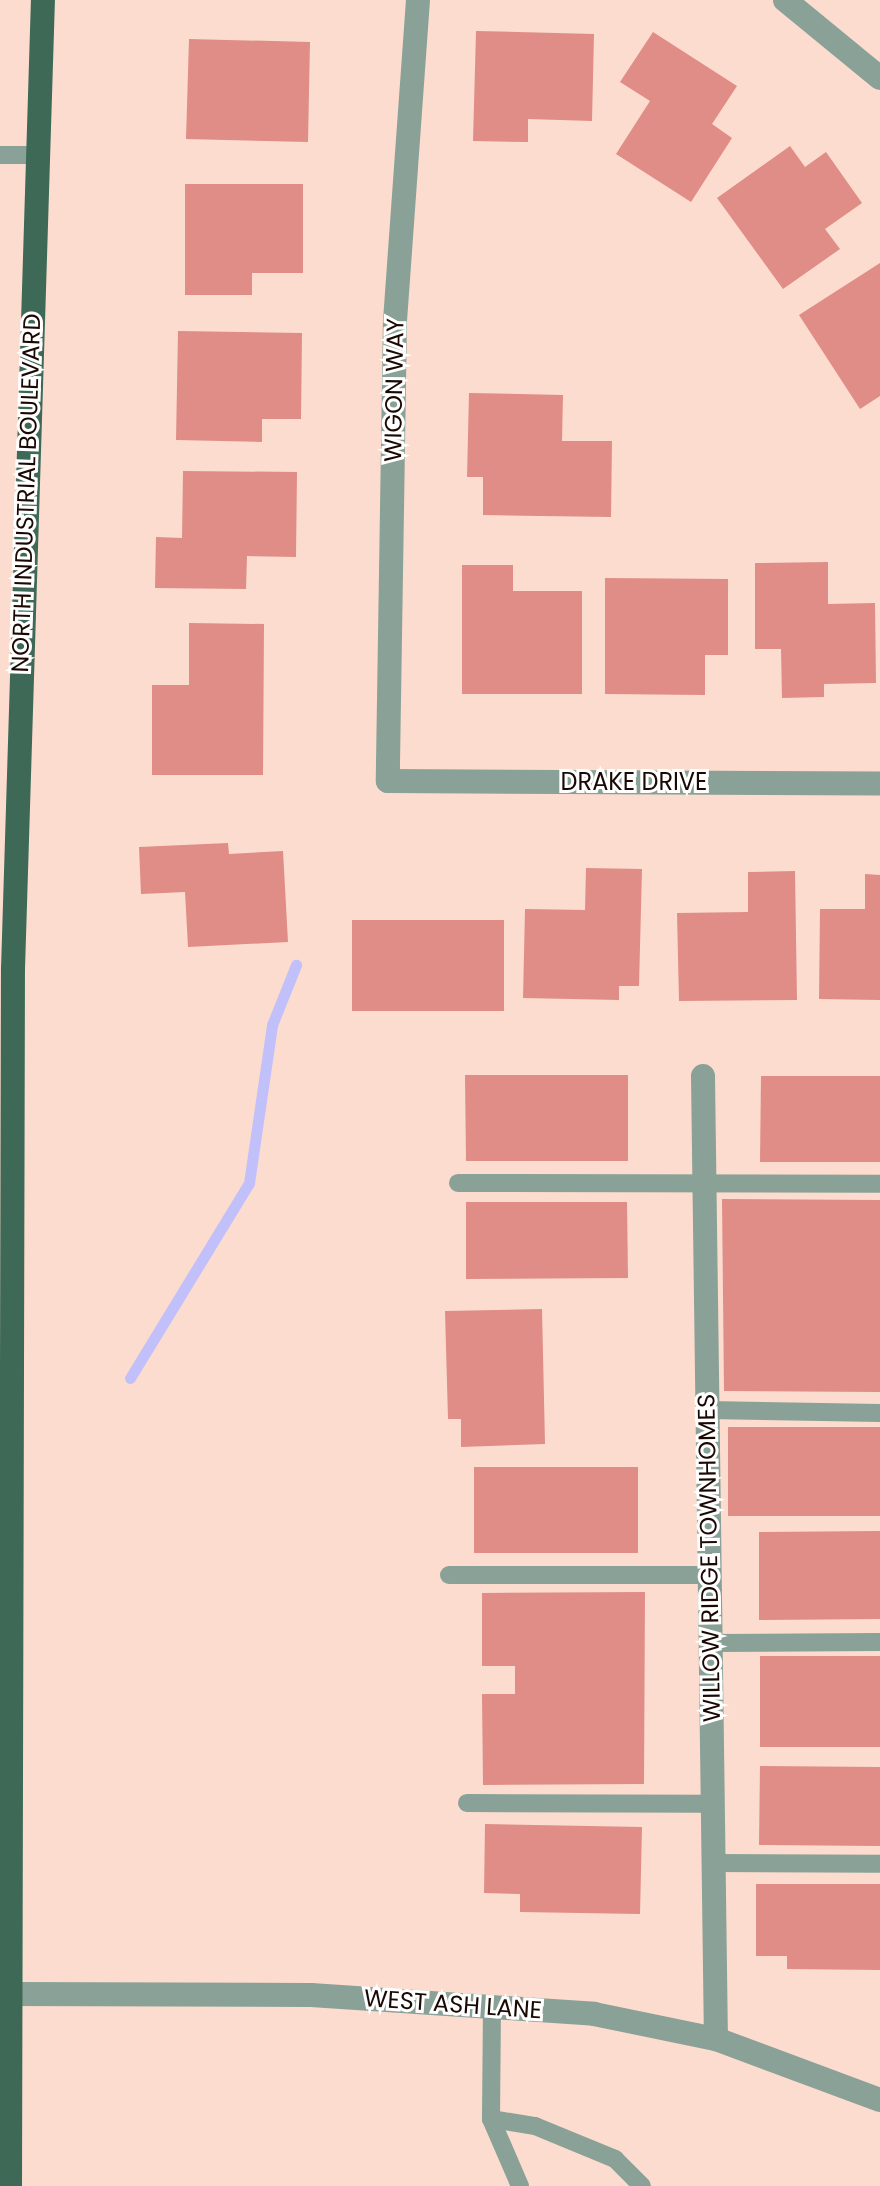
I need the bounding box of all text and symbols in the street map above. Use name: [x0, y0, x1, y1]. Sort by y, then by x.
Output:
street label: NORTH INDUSTRIAL BOULEVARD: [5, 313, 47, 673]
street label: WIGON WAY: [378, 318, 410, 462]
street label: DRAKE DRIVE: [561, 768, 707, 796]
street label: WILLOW RIDGE TOWNHOMES: [692, 1394, 726, 1722]
street label: WEST ASH LANE: [363, 1983, 543, 2025]

